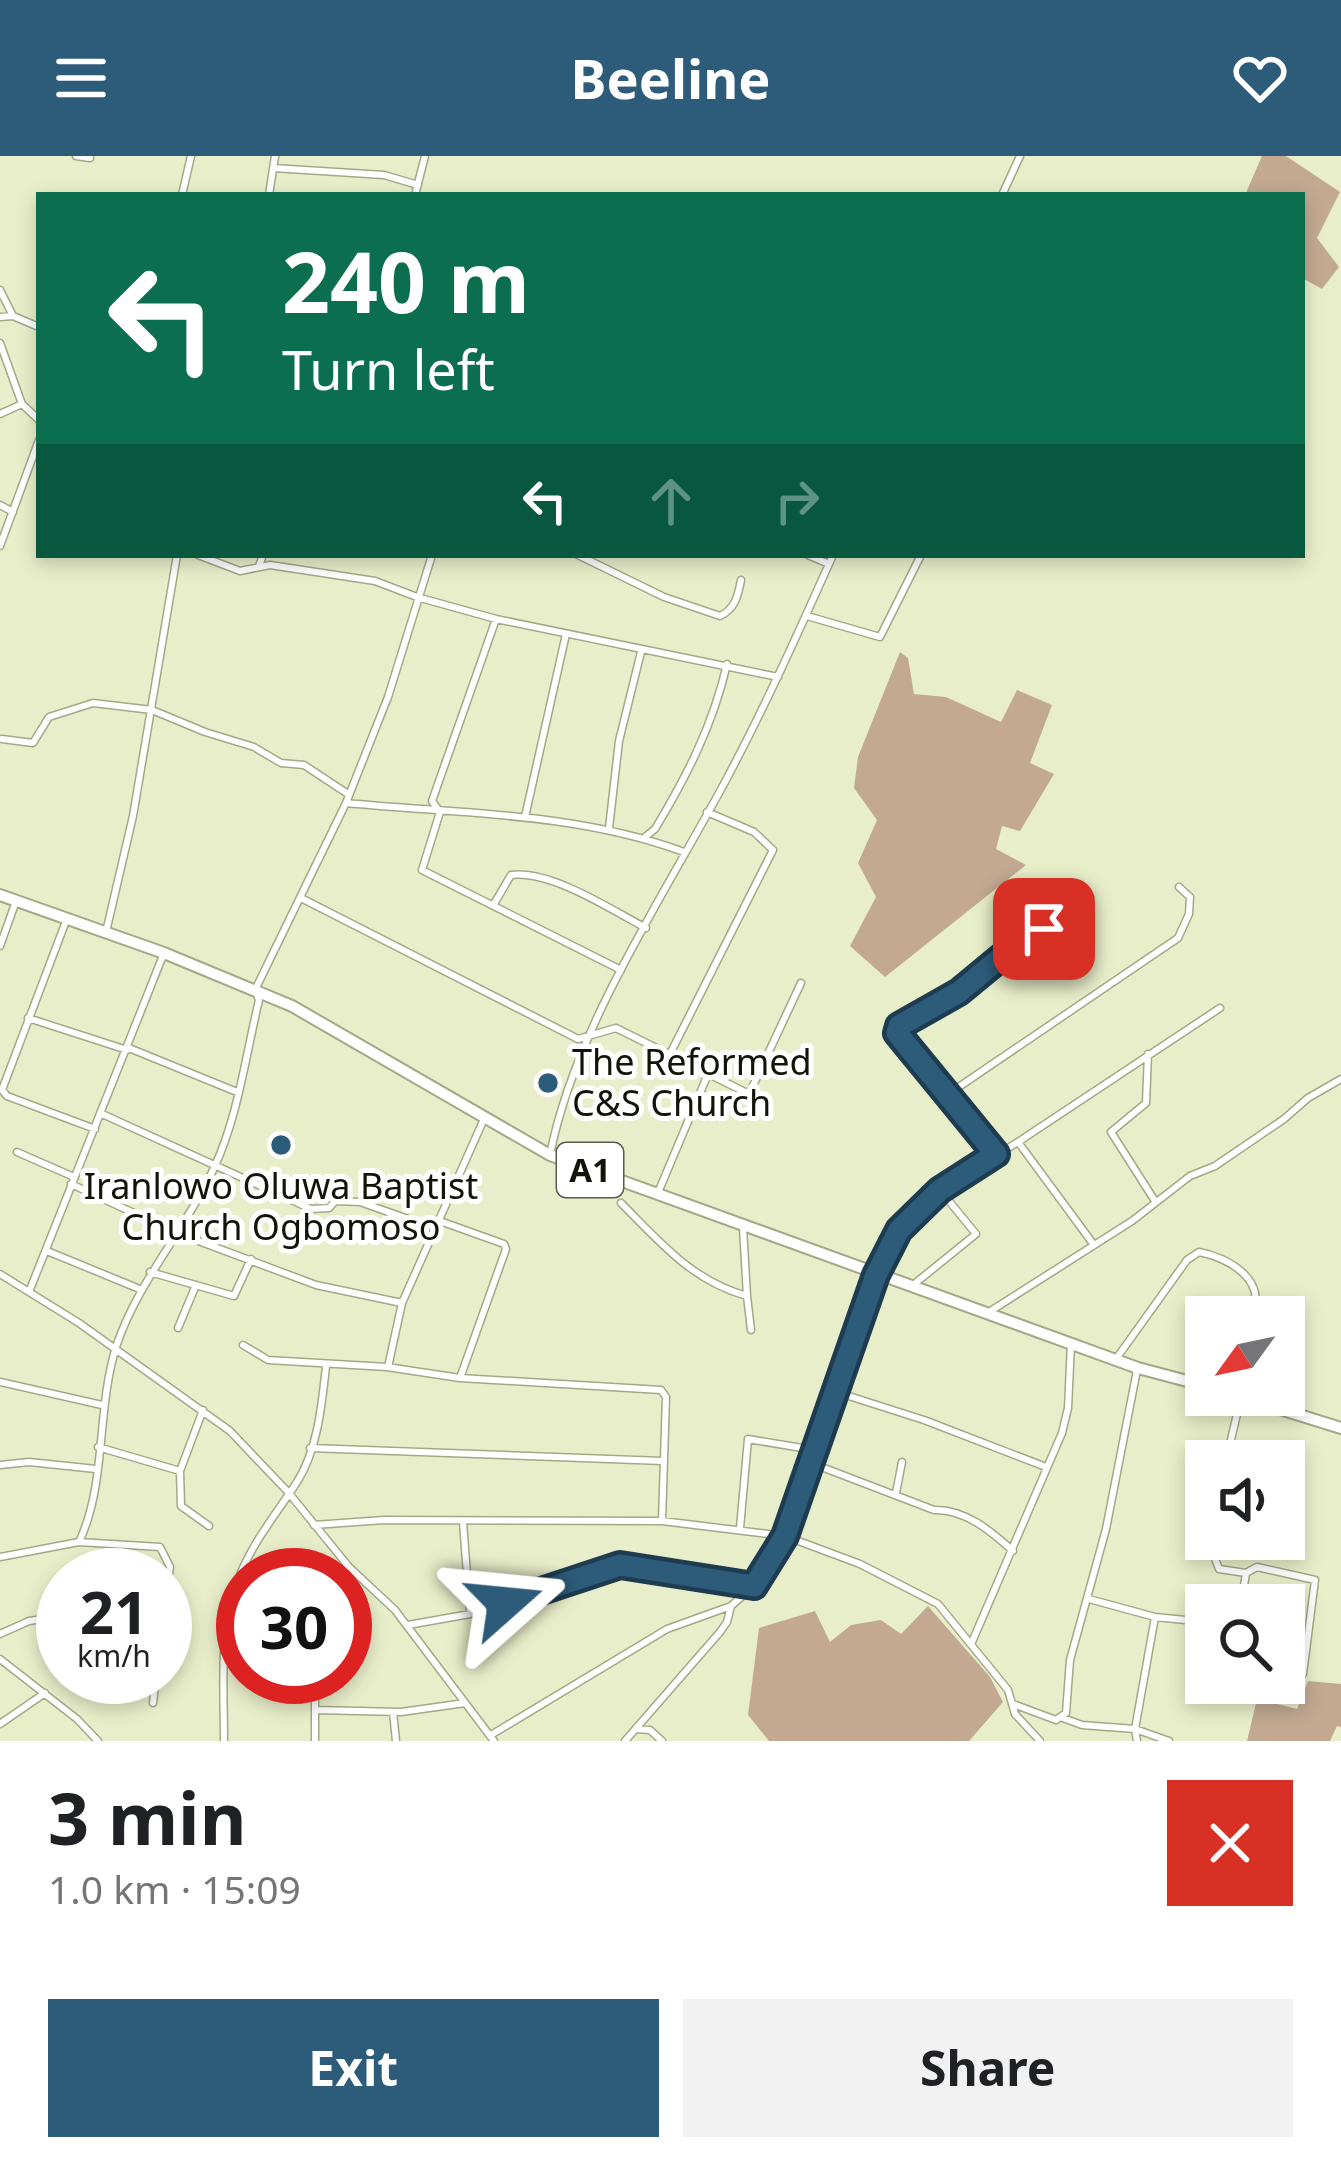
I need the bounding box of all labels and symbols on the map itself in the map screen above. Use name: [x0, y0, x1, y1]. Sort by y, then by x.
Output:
pin: [993, 878, 1095, 980]
place label: The Reformed C&S Church: [572, 1037, 812, 1127]
marker: The Reformed C&S Church: [535, 1070, 561, 1096]
marker: Iranlowo Oluwa Baptist Church Ogbomoso: [268, 1132, 294, 1158]
road number: A1: [557, 1143, 623, 1197]
place label: Iranlowo Oluwa Baptist Church Ogbomoso: [84, 1161, 478, 1251]
north arrow: [1185, 1296, 1305, 1416]
position arrow: [442, 1540, 568, 1666]
speed limit sign: 30: [216, 1548, 372, 1704]

